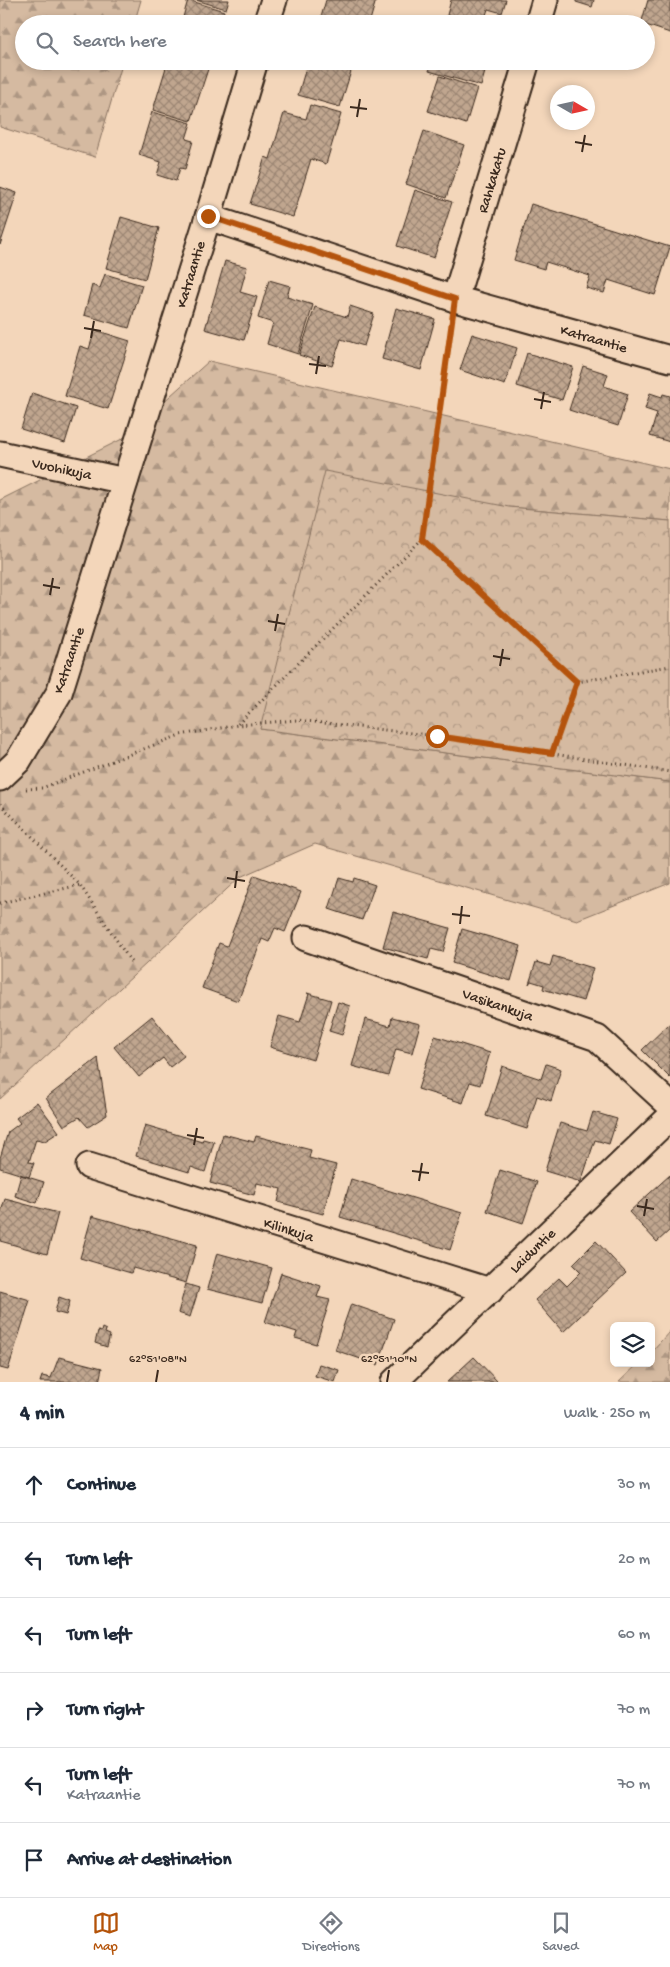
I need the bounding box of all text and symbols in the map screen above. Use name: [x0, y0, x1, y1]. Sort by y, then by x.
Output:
search box: [15, 15, 655, 70]
icon: search: [33, 29, 61, 57]
text: Search here: [73, 31, 167, 54]
north arrow: [550, 85, 595, 130]
street label: Rahkakatu: [474, 146, 511, 215]
route end: [197, 205, 220, 228]
street label: Katraantie: [173, 239, 211, 310]
street label: Katraantie: [558, 322, 629, 358]
street label: Vuohikuja: [29, 455, 94, 485]
street label: Katraantie: [50, 625, 90, 696]
route start: [426, 725, 449, 748]
street label: Vasikankuja: [458, 985, 536, 1027]
street label: Kilinkuja: [261, 1215, 316, 1247]
street label: Laiduntie: [507, 1225, 560, 1278]
map controls: [610, 1322, 655, 1367]
button: layers: [610, 1322, 655, 1367]
text: 62°51'08"N: [129, 1353, 187, 1367]
text: 62°51'10"N: [361, 1353, 417, 1367]
text: 4 min: [20, 1402, 64, 1427]
text: Walk · 250 m: [564, 1405, 650, 1424]
icon: ahead: [20, 1471, 48, 1499]
text: Continue: [67, 1474, 136, 1497]
text: 30 m: [617, 1476, 650, 1495]
icon: left: [20, 1546, 48, 1574]
text: Turn left: [67, 1549, 131, 1572]
text: 20 m: [618, 1551, 650, 1570]
icon: left: [20, 1621, 48, 1649]
text: Turn left: [67, 1624, 131, 1647]
text: 60 m: [618, 1626, 650, 1645]
icon: right: [20, 1696, 48, 1724]
text: Turn right: [67, 1699, 143, 1722]
text: 70 m: [617, 1701, 650, 1720]
text: Turn left: [67, 1764, 131, 1787]
icon: left: [20, 1771, 48, 1799]
text: 70 m: [617, 1776, 650, 1795]
text: Katraantie: [67, 1787, 141, 1806]
icon: arrive: [20, 1846, 48, 1874]
text: Arrive at destination: [67, 1849, 231, 1872]
tab: Map: [92, 1909, 120, 1956]
tab: Directions: [303, 1909, 360, 1956]
tab: Saved: [543, 1909, 578, 1956]

